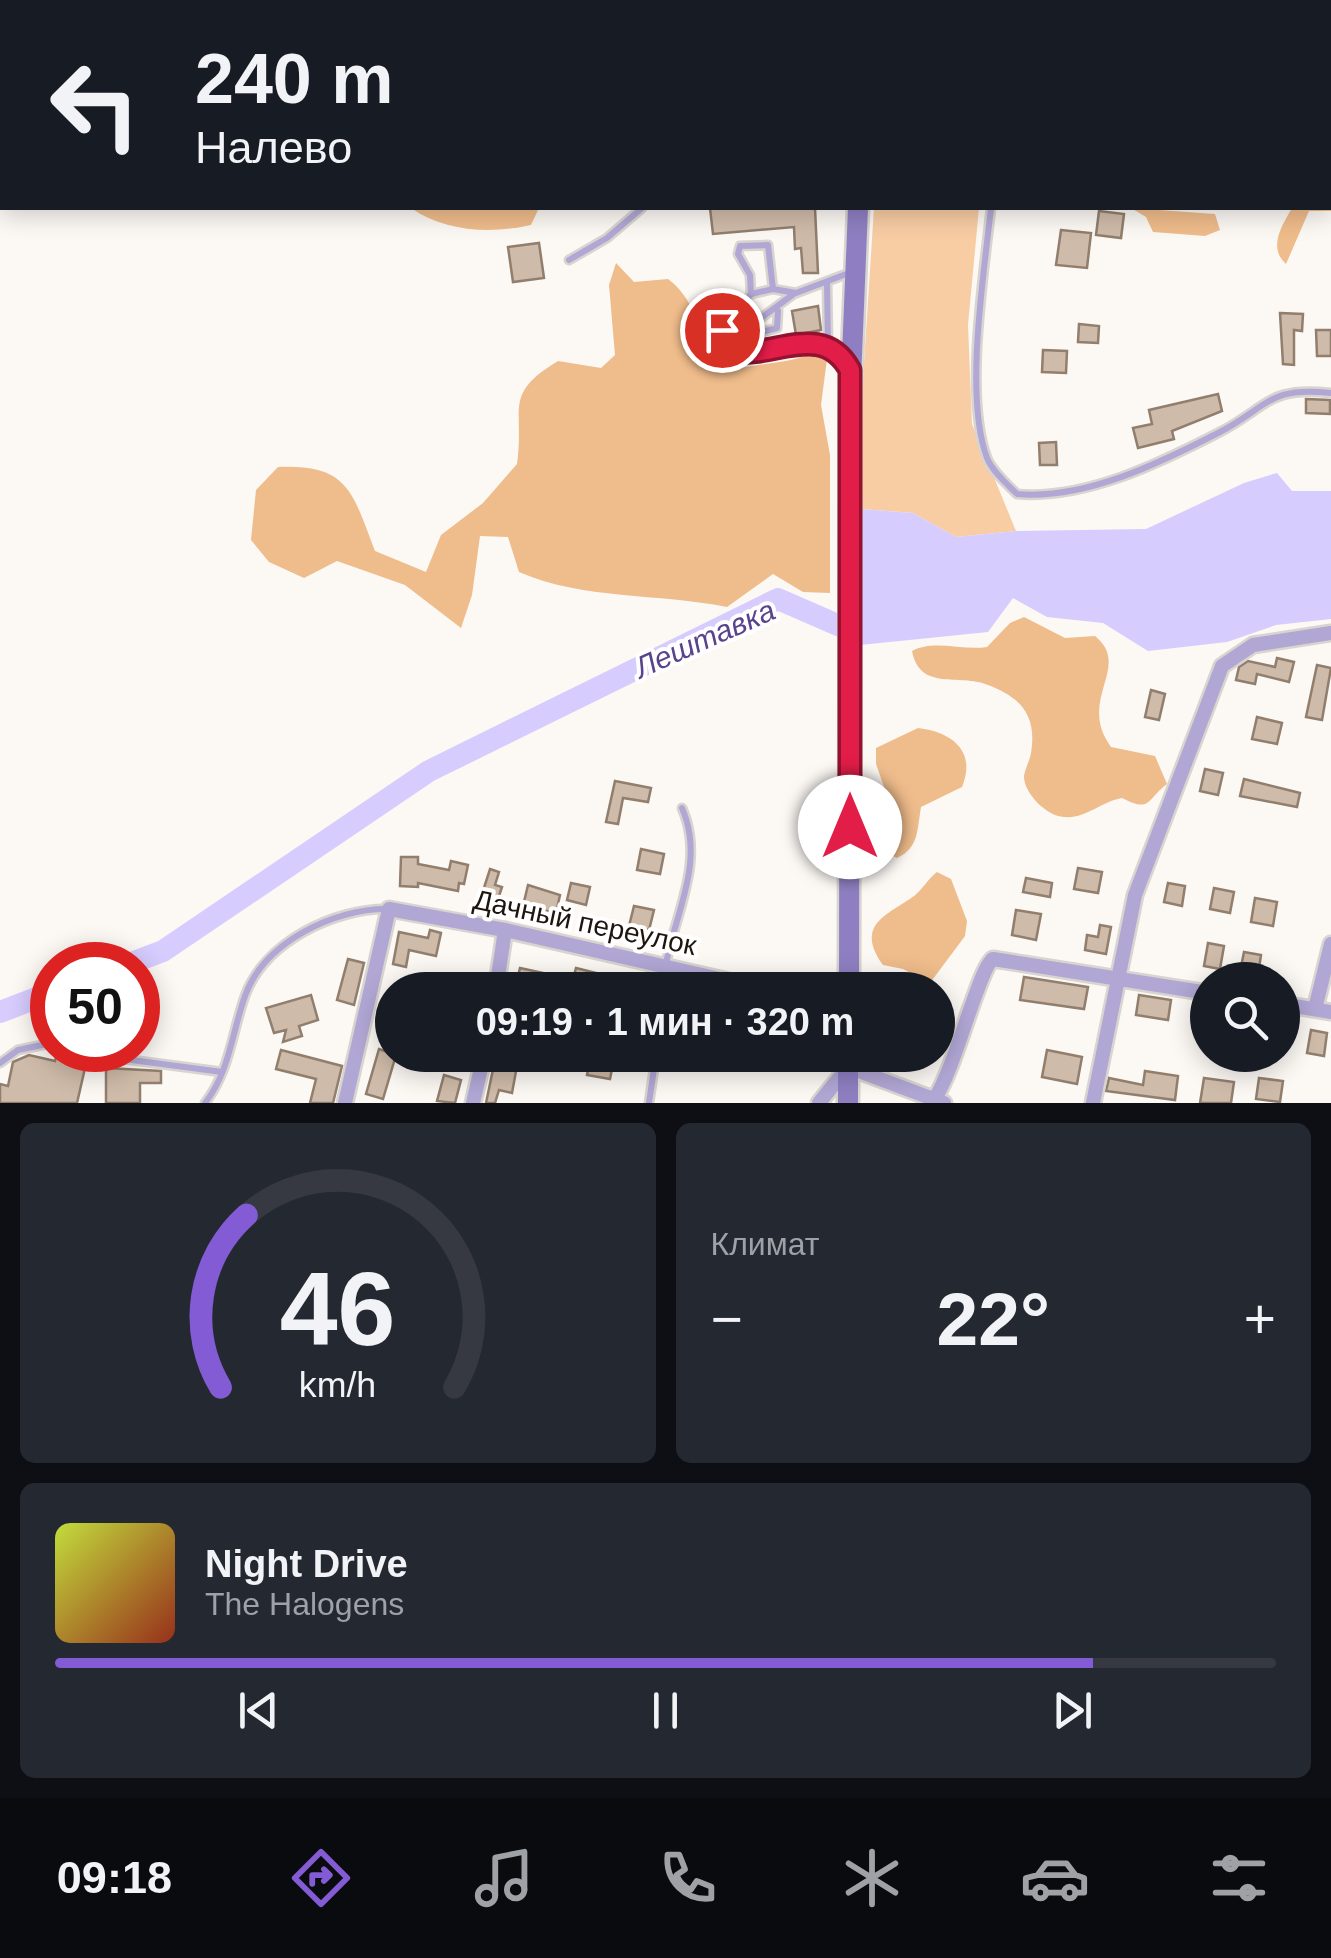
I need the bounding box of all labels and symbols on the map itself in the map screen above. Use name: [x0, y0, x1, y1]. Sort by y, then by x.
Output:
pin: [680, 288, 765, 373]
water label: Лештавка: [628, 593, 780, 685]
position arrow: [798, 775, 902, 879]
street label: Дачный переулок: [471, 884, 700, 961]
speed limit sign: 50: [30, 942, 160, 1072]

